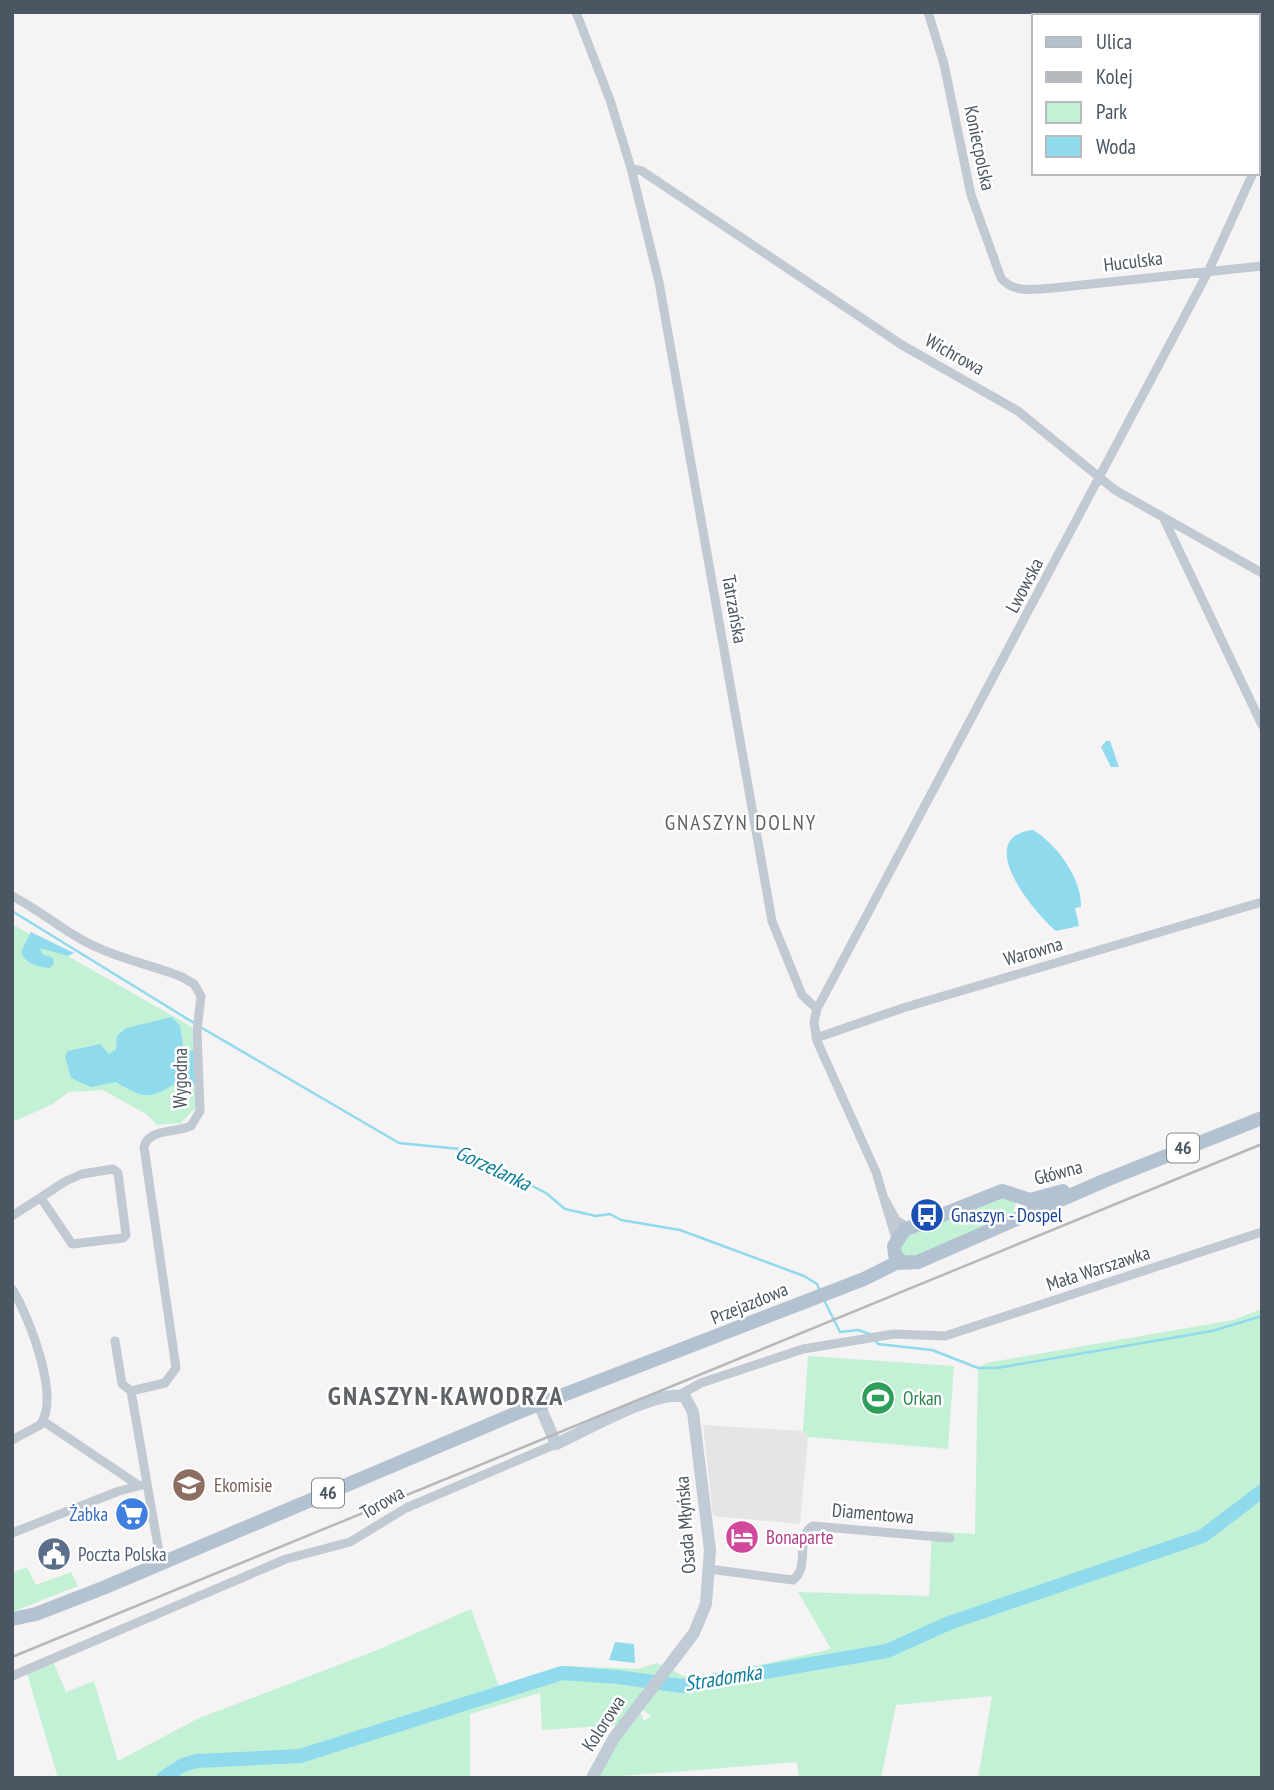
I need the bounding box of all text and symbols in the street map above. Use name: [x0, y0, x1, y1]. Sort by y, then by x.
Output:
legend: [1032, 14, 1260, 175]
text: Ulica: [1096, 28, 1132, 55]
text: Kolej: [1096, 63, 1133, 90]
text: Park: [1096, 98, 1127, 125]
street label: Koniecpolska: [959, 103, 1001, 193]
text: Woda: [1096, 133, 1136, 160]
street label: Huculska: [1102, 245, 1164, 277]
street label: Wichrowa: [921, 328, 989, 380]
street label: Lwowska: [1000, 554, 1048, 616]
street label: Tatrzańska: [717, 573, 753, 645]
district label: GNASZYN DOLNY: [665, 809, 817, 836]
street label: Warowna: [1001, 931, 1065, 971]
street label: Wygodna: [168, 1048, 192, 1108]
road number: 46: [1167, 1134, 1199, 1162]
water label: Gorzelanka: [451, 1138, 537, 1197]
street label: Główna: [1031, 1154, 1085, 1190]
bus stop icon: Gnaszyn - Dospel: [908, 1196, 946, 1234]
place label: Gnaszyn - Dospel: [951, 1203, 1063, 1227]
street label: Mała Warszawka: [1043, 1240, 1153, 1296]
street label: Przejazdowa: [707, 1277, 791, 1329]
district label: GNASZYN-KAWODRZA: [328, 1379, 564, 1412]
sports icon: Orkan: [859, 1379, 897, 1417]
place label: Orkan: [903, 1386, 942, 1410]
school or university icon: Ekomisie: [170, 1466, 208, 1504]
place label: Ekomisie: [214, 1473, 273, 1497]
street label: Osada Młyńska: [670, 1475, 700, 1575]
road number: 46: [312, 1478, 344, 1508]
street label: Torowa: [356, 1480, 408, 1524]
supermarket icon: Żabka: [113, 1495, 151, 1533]
street label: Diamentowa: [831, 1497, 915, 1529]
place label: Żabka: [69, 1502, 108, 1526]
hotel icon: Bonaparte: [723, 1518, 761, 1556]
place label: Bonaparte: [766, 1525, 834, 1549]
public building icon: Poczta Polska: [35, 1535, 73, 1573]
place label: Poczta Polska: [78, 1542, 167, 1566]
water label: Stradomka: [683, 1658, 765, 1697]
street label: Kolorowa: [576, 1691, 630, 1755]

